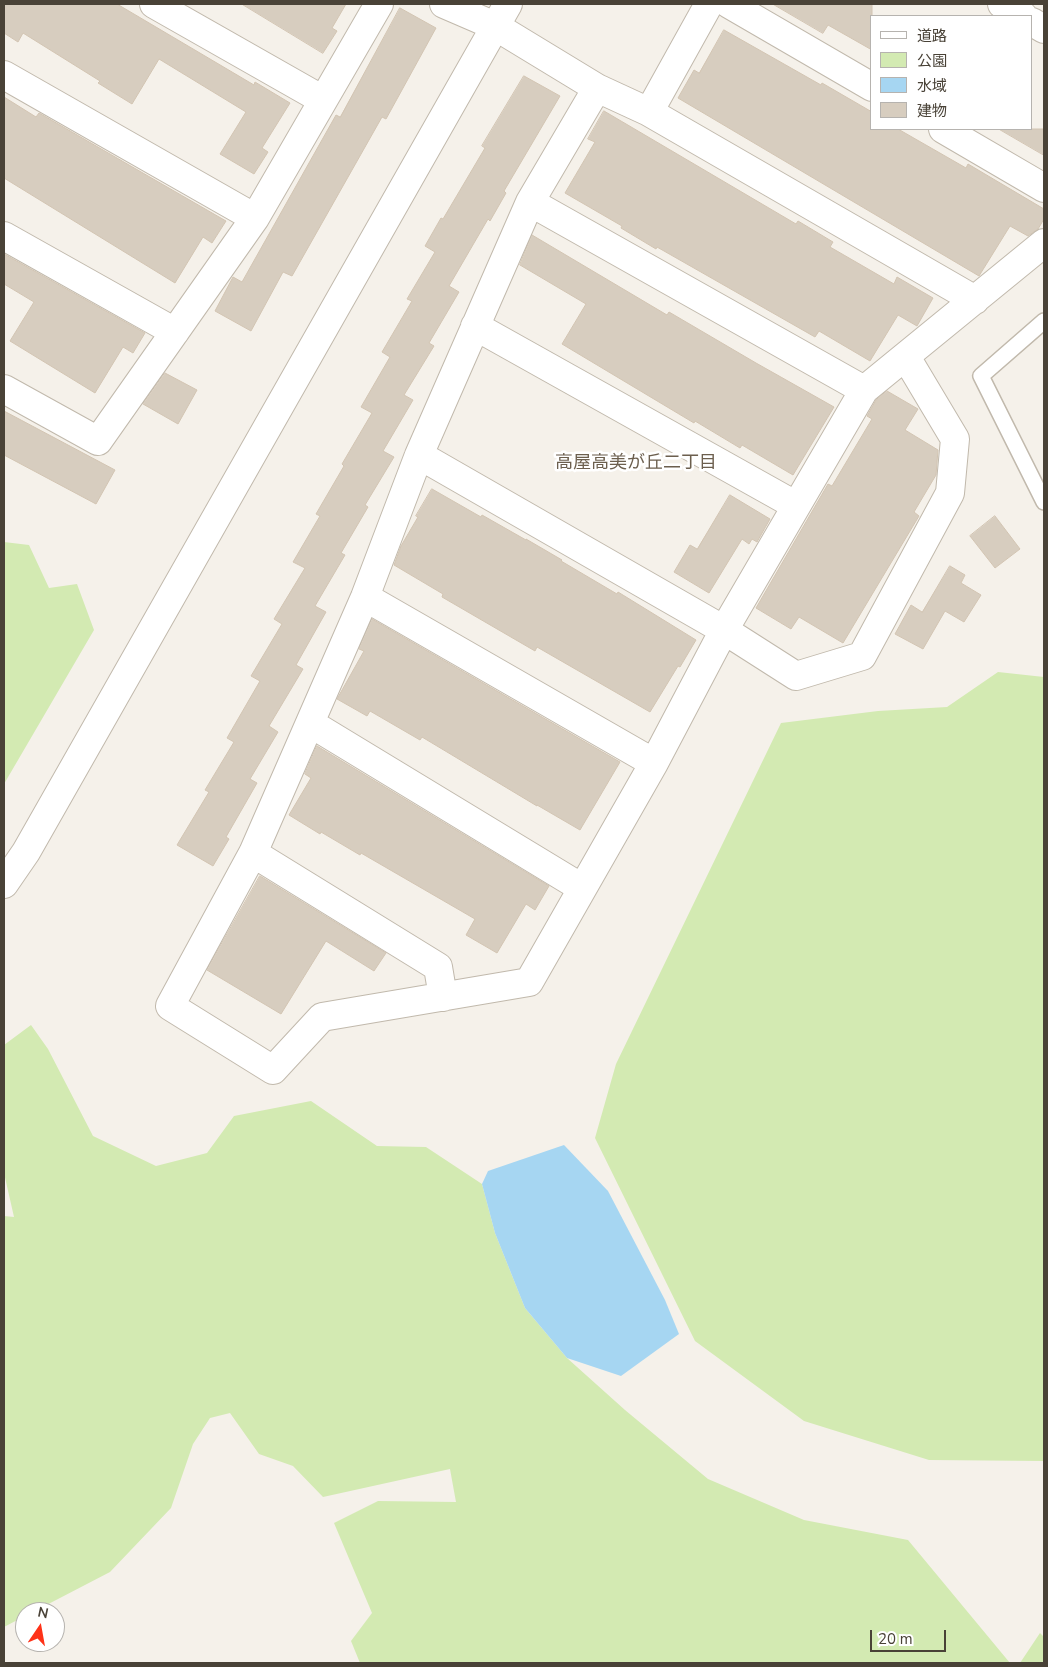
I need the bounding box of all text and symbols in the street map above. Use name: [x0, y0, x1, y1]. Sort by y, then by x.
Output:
legend: [870, 15, 1033, 130]
text: 道路: [917, 26, 947, 46]
text: 公園: [917, 51, 947, 71]
text: 水域: [917, 76, 947, 96]
text: 建物: [917, 101, 947, 121]
district label: 高屋高美が丘二丁目: [555, 453, 717, 475]
north arrow: [15, 1602, 65, 1652]
text: N: [36, 1602, 50, 1623]
scale bar: [873, 1620, 949, 1652]
text: 20 m: [878, 1629, 913, 1649]

